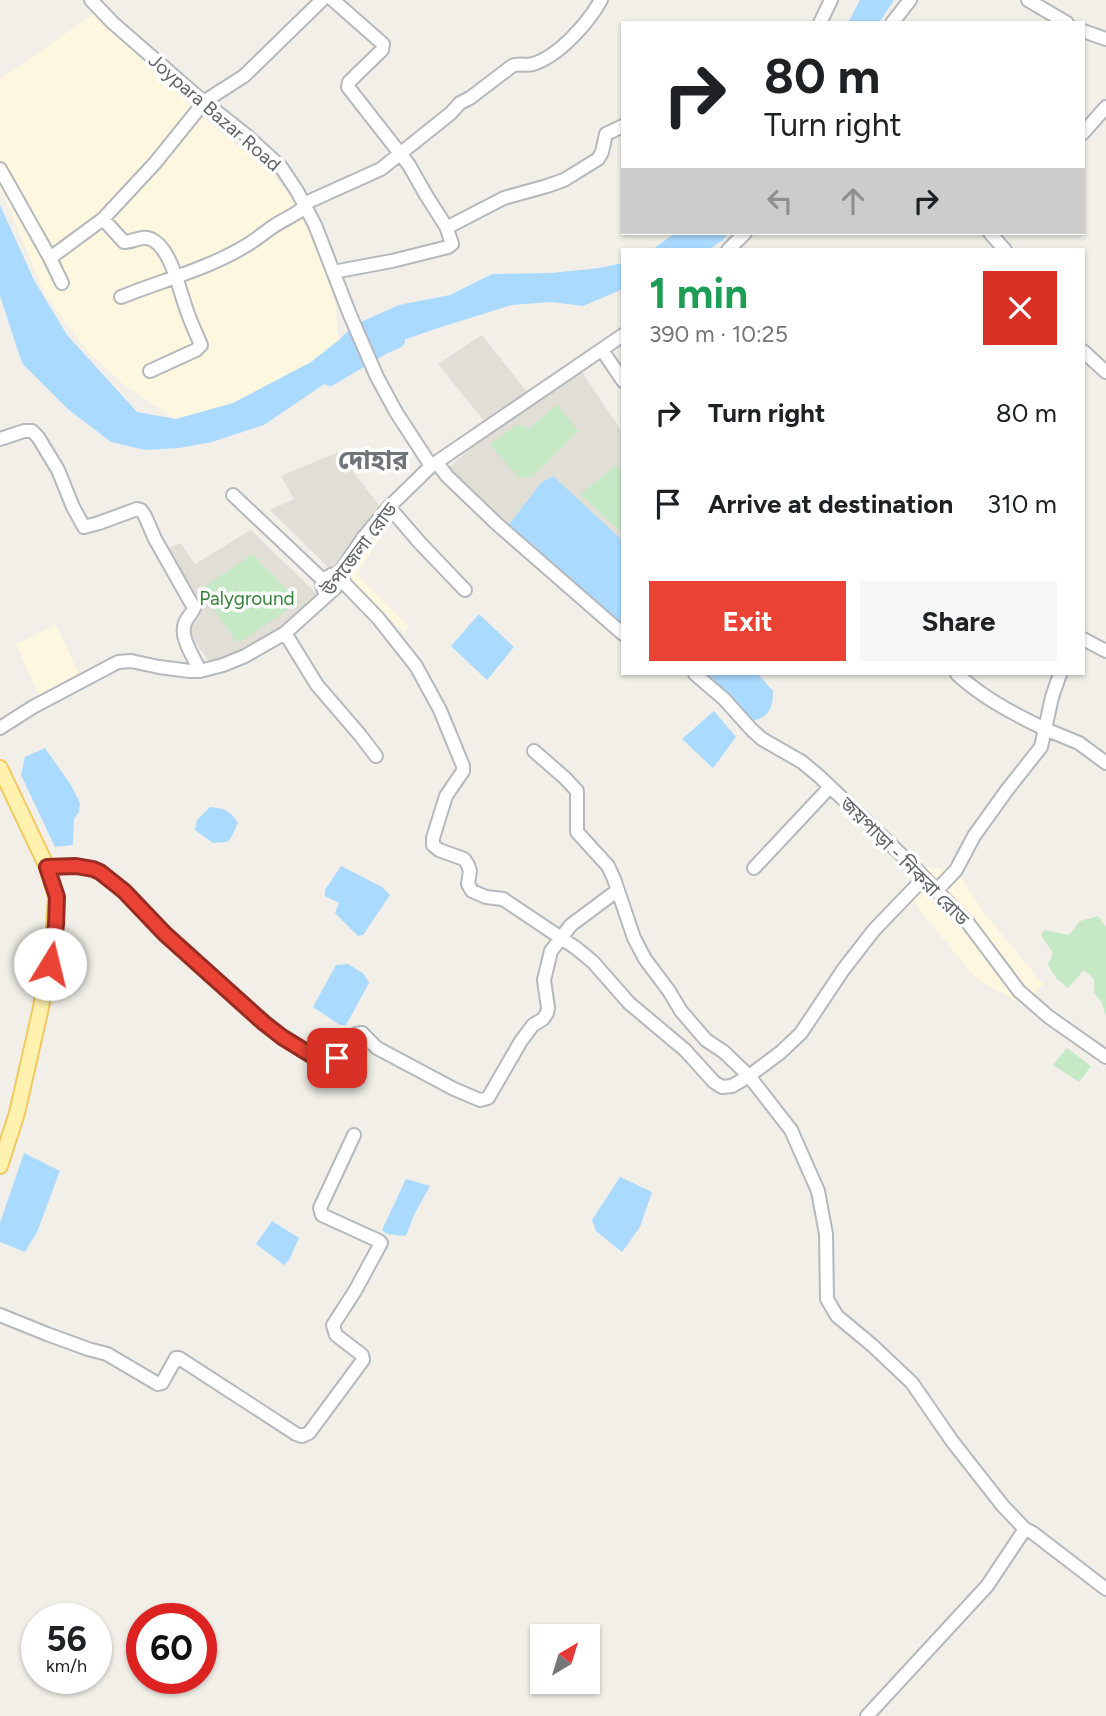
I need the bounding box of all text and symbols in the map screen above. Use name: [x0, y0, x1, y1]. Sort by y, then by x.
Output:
text: 80 m: [764, 46, 880, 105]
street label: Joypara Bazar Road: [144, 49, 285, 176]
icon: right: [649, 49, 740, 140]
text: Turn right: [764, 106, 902, 144]
icon: left: [761, 182, 799, 220]
icon: ahead: [834, 182, 872, 220]
icon: right: [907, 182, 945, 220]
text: 1 min: [649, 268, 748, 319]
button: close: [983, 271, 1057, 345]
text: 390 m · 10:25: [649, 320, 788, 348]
icon: right: [649, 394, 687, 432]
text: Turn right: [708, 397, 825, 429]
text: 80 m: [996, 397, 1057, 429]
district label: দোহার: [338, 444, 408, 476]
icon: arrive: [649, 485, 687, 523]
text: Arrive at destination: [708, 488, 953, 520]
text: 310 m: [987, 488, 1057, 520]
street label: উপজেলা রোড: [316, 498, 402, 601]
button: Exit: [649, 581, 846, 661]
button: Share: [860, 581, 1057, 661]
park label: Palyground: [199, 587, 295, 610]
street label: জয়পাড়া - নিকরা রোড: [835, 792, 974, 931]
position arrow: [13, 927, 87, 1001]
pin: [307, 1028, 367, 1088]
icon: arrive: [318, 1039, 356, 1077]
speed limit sign: 60: [126, 1603, 217, 1694]
text: 56: [46, 1618, 87, 1660]
north arrow: [530, 1624, 600, 1694]
map controls: [530, 1624, 600, 1694]
text: km/h: [46, 1655, 87, 1677]

